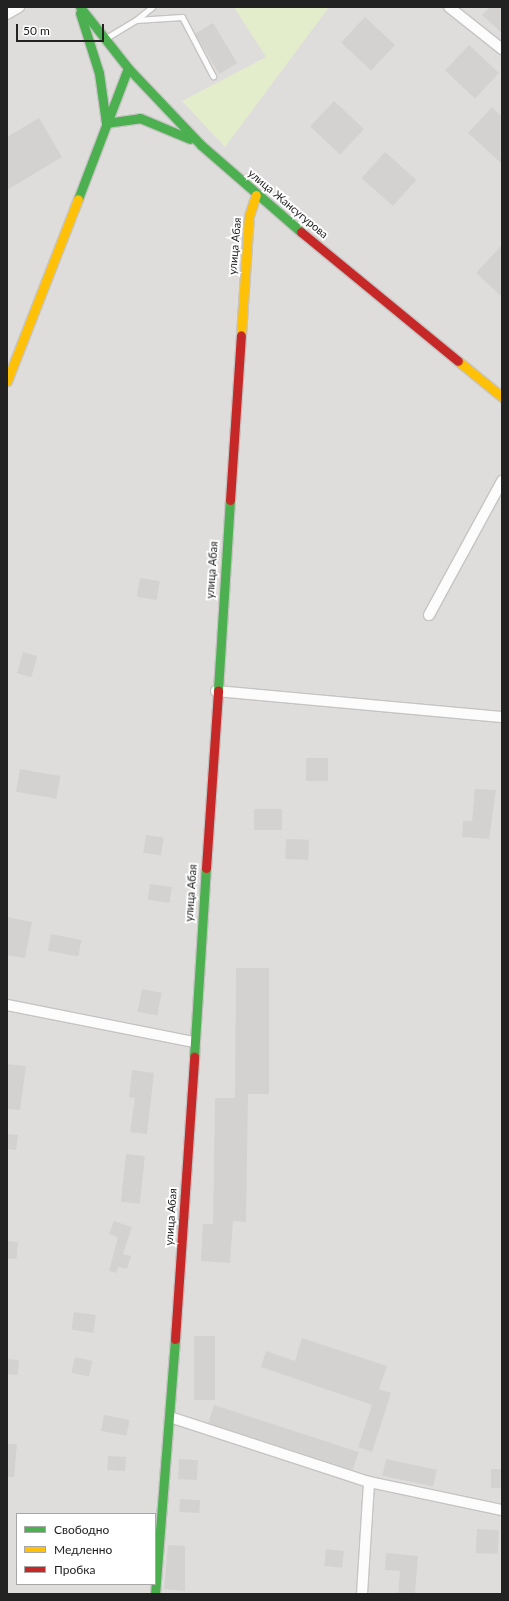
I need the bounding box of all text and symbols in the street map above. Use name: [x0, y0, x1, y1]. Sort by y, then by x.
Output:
scale bar: [18, 16, 106, 42]
text: 50 m: [23, 23, 50, 38]
street label: улица Жансугурова: [245, 167, 331, 241]
street label: улица Абая: [226, 217, 244, 275]
street label: улица Абая: [203, 541, 221, 599]
street label: улица Абая: [182, 864, 200, 922]
street label: улица Абая: [162, 1188, 180, 1246]
legend: [16, 1513, 156, 1585]
text: Свободно: [54, 1522, 109, 1537]
text: Медленно: [54, 1542, 112, 1557]
text: Пробка: [54, 1562, 95, 1577]

